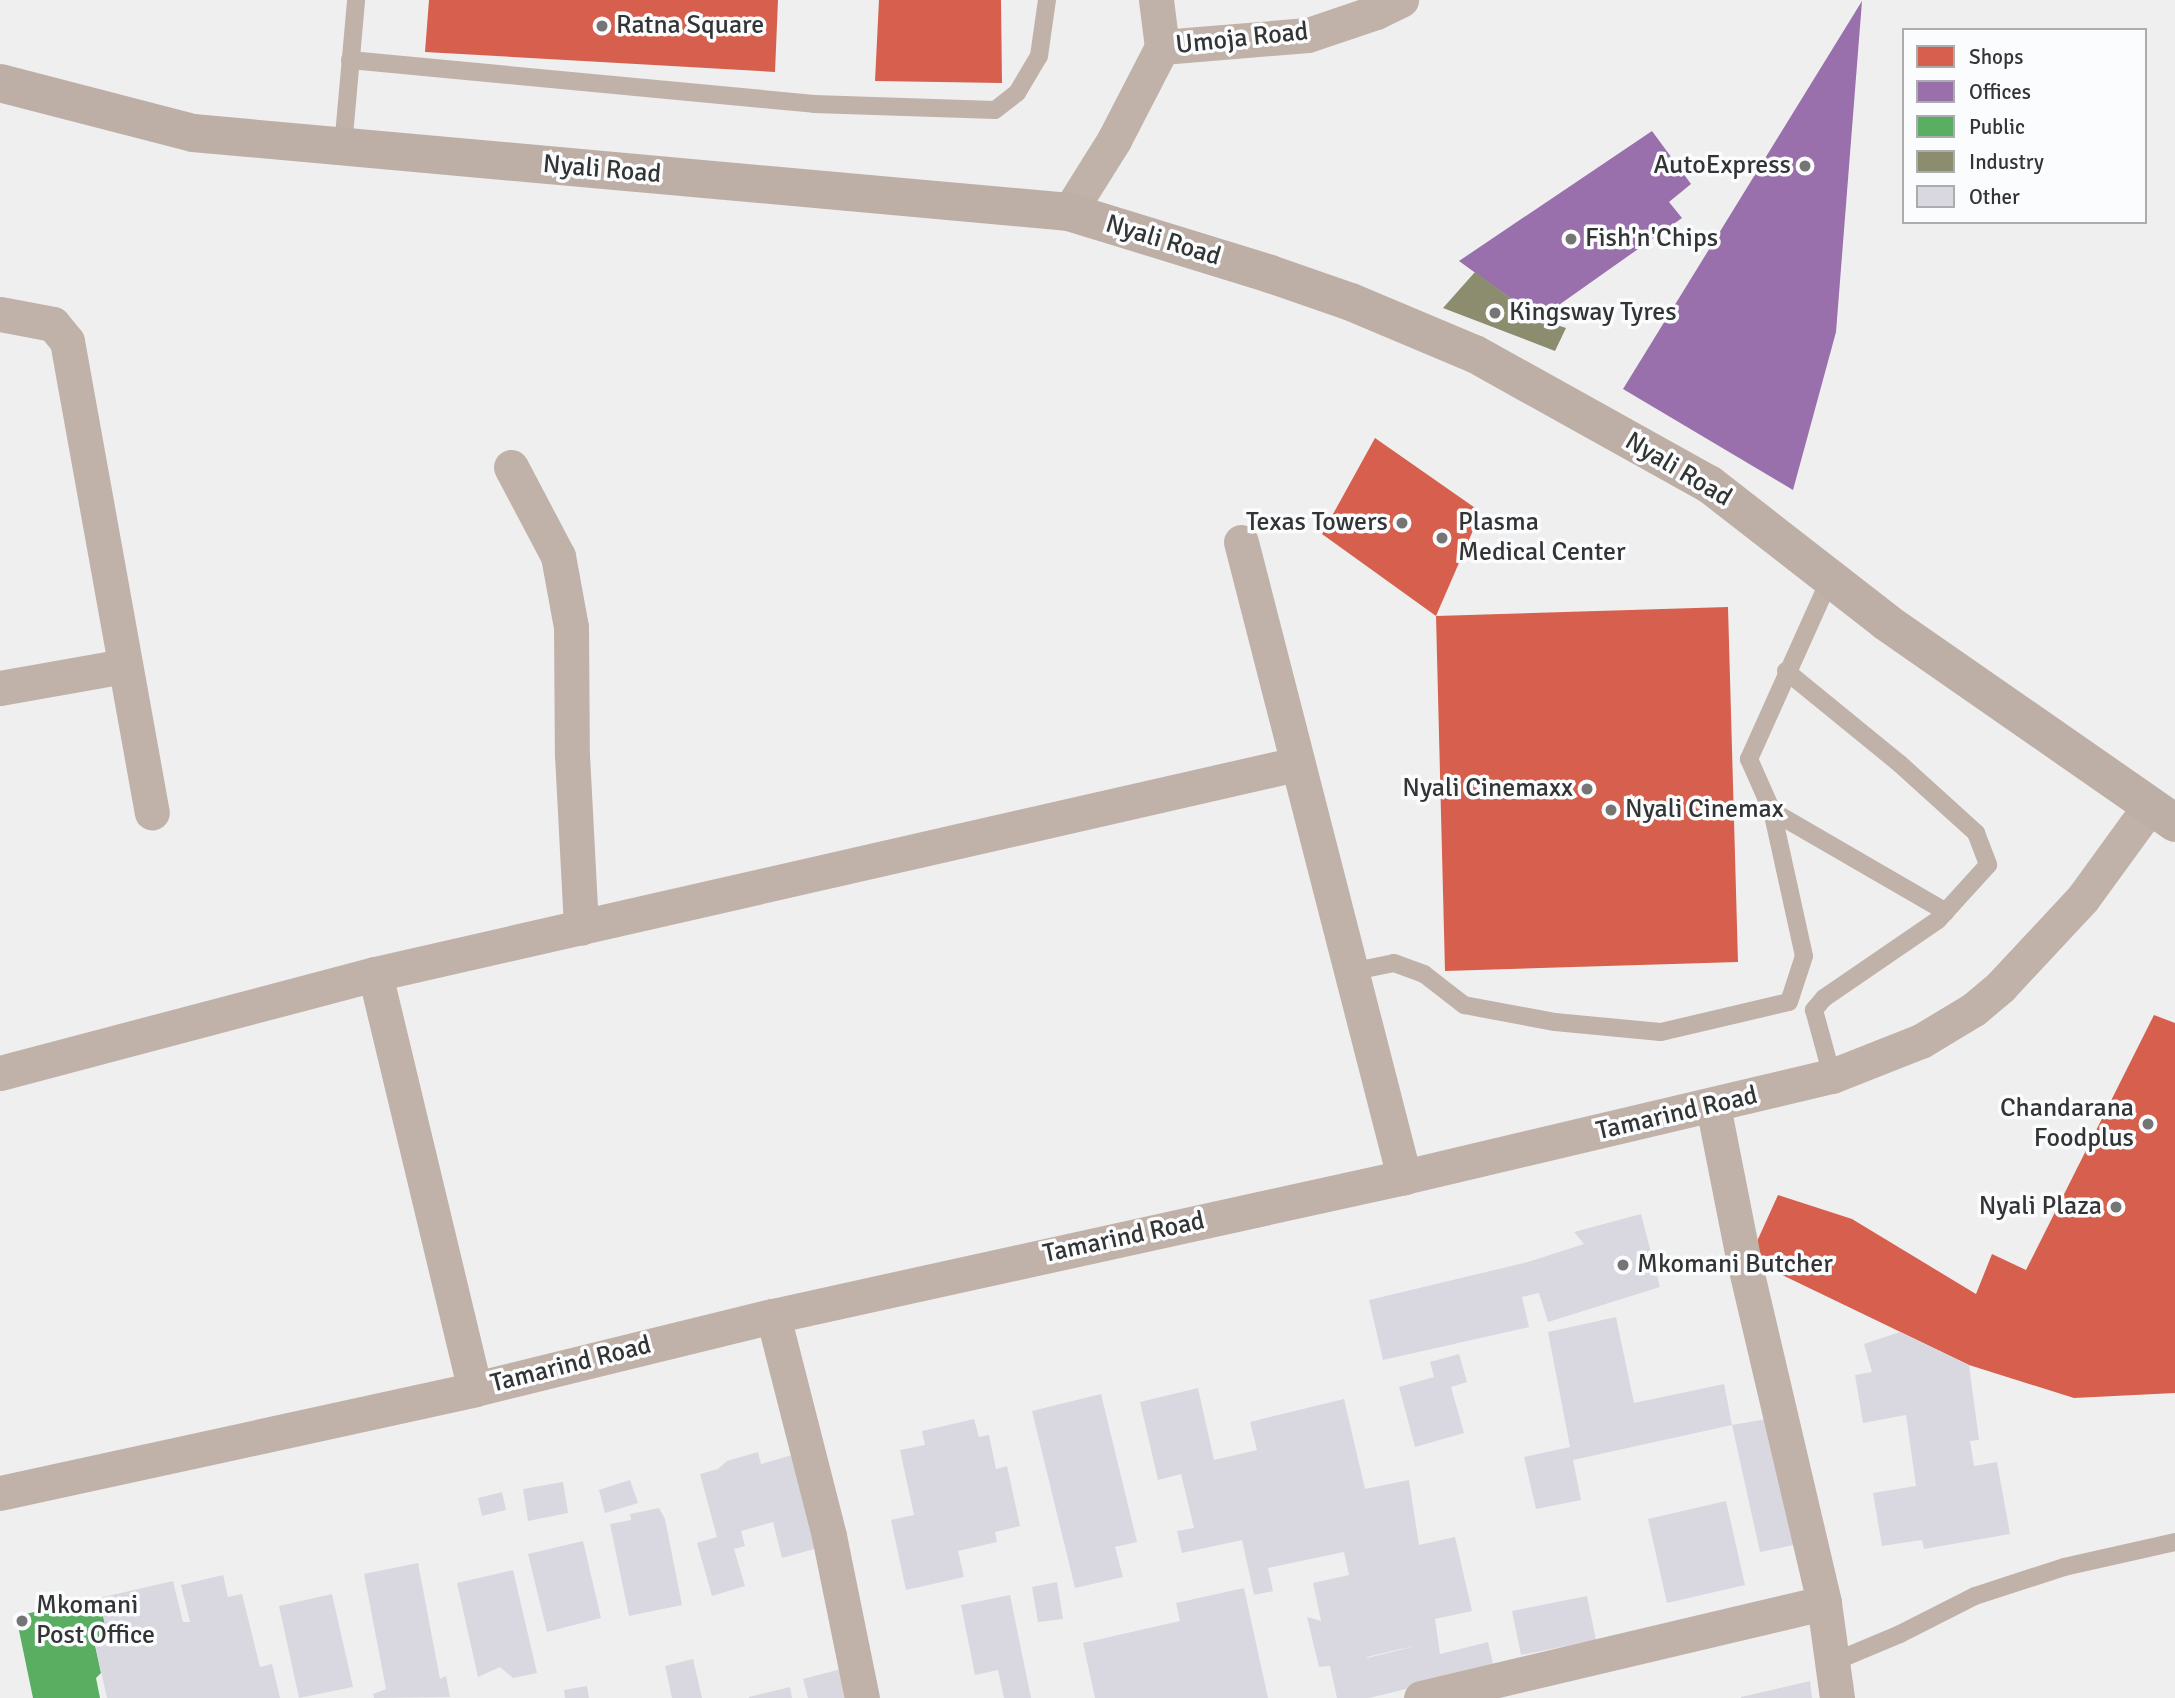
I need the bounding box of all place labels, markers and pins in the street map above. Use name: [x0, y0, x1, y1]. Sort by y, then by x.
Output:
place label: Ratna Square: [616, 10, 764, 42]
marker: Ratna Square: [594, 18, 610, 34]
place label: AutoExpress: [1653, 150, 1791, 182]
marker: AutoExpress: [1797, 158, 1813, 174]
place label: Fish'n'Chips: [1585, 223, 1718, 255]
marker: Fish'n'Chips: [1563, 231, 1579, 247]
place label: Kingsway Tyres: [1509, 297, 1677, 329]
marker: Kingsway Tyres: [1487, 305, 1503, 321]
place label: Texas Towers: [1246, 507, 1388, 539]
place label: Plasma Medical Center: [1458, 507, 1626, 568]
marker: Texas Towers: [1394, 515, 1410, 531]
marker: Plasma Medical Center: [1432, 528, 1452, 548]
place label: Nyali Cinemaxx: [1402, 773, 1573, 805]
marker: Nyali Cinemaxx: [1579, 781, 1595, 797]
place label: Nyali Cinemax: [1625, 794, 1784, 826]
marker: Nyali Cinemax: [1603, 802, 1619, 818]
place label: Chandarana Foodplus: [2000, 1093, 2134, 1154]
marker: Chandarana Foodplus: [2140, 1116, 2156, 1132]
place label: Nyali Plaza: [1979, 1191, 2102, 1223]
marker: Nyali Plaza: [2108, 1199, 2124, 1215]
place label: Mkomani Butcher: [1637, 1249, 1833, 1281]
marker: Mkomani Butcher: [1615, 1257, 1631, 1273]
place label: Mkomani Post Office: [36, 1590, 155, 1652]
marker: Mkomani Post Office: [14, 1613, 30, 1629]

